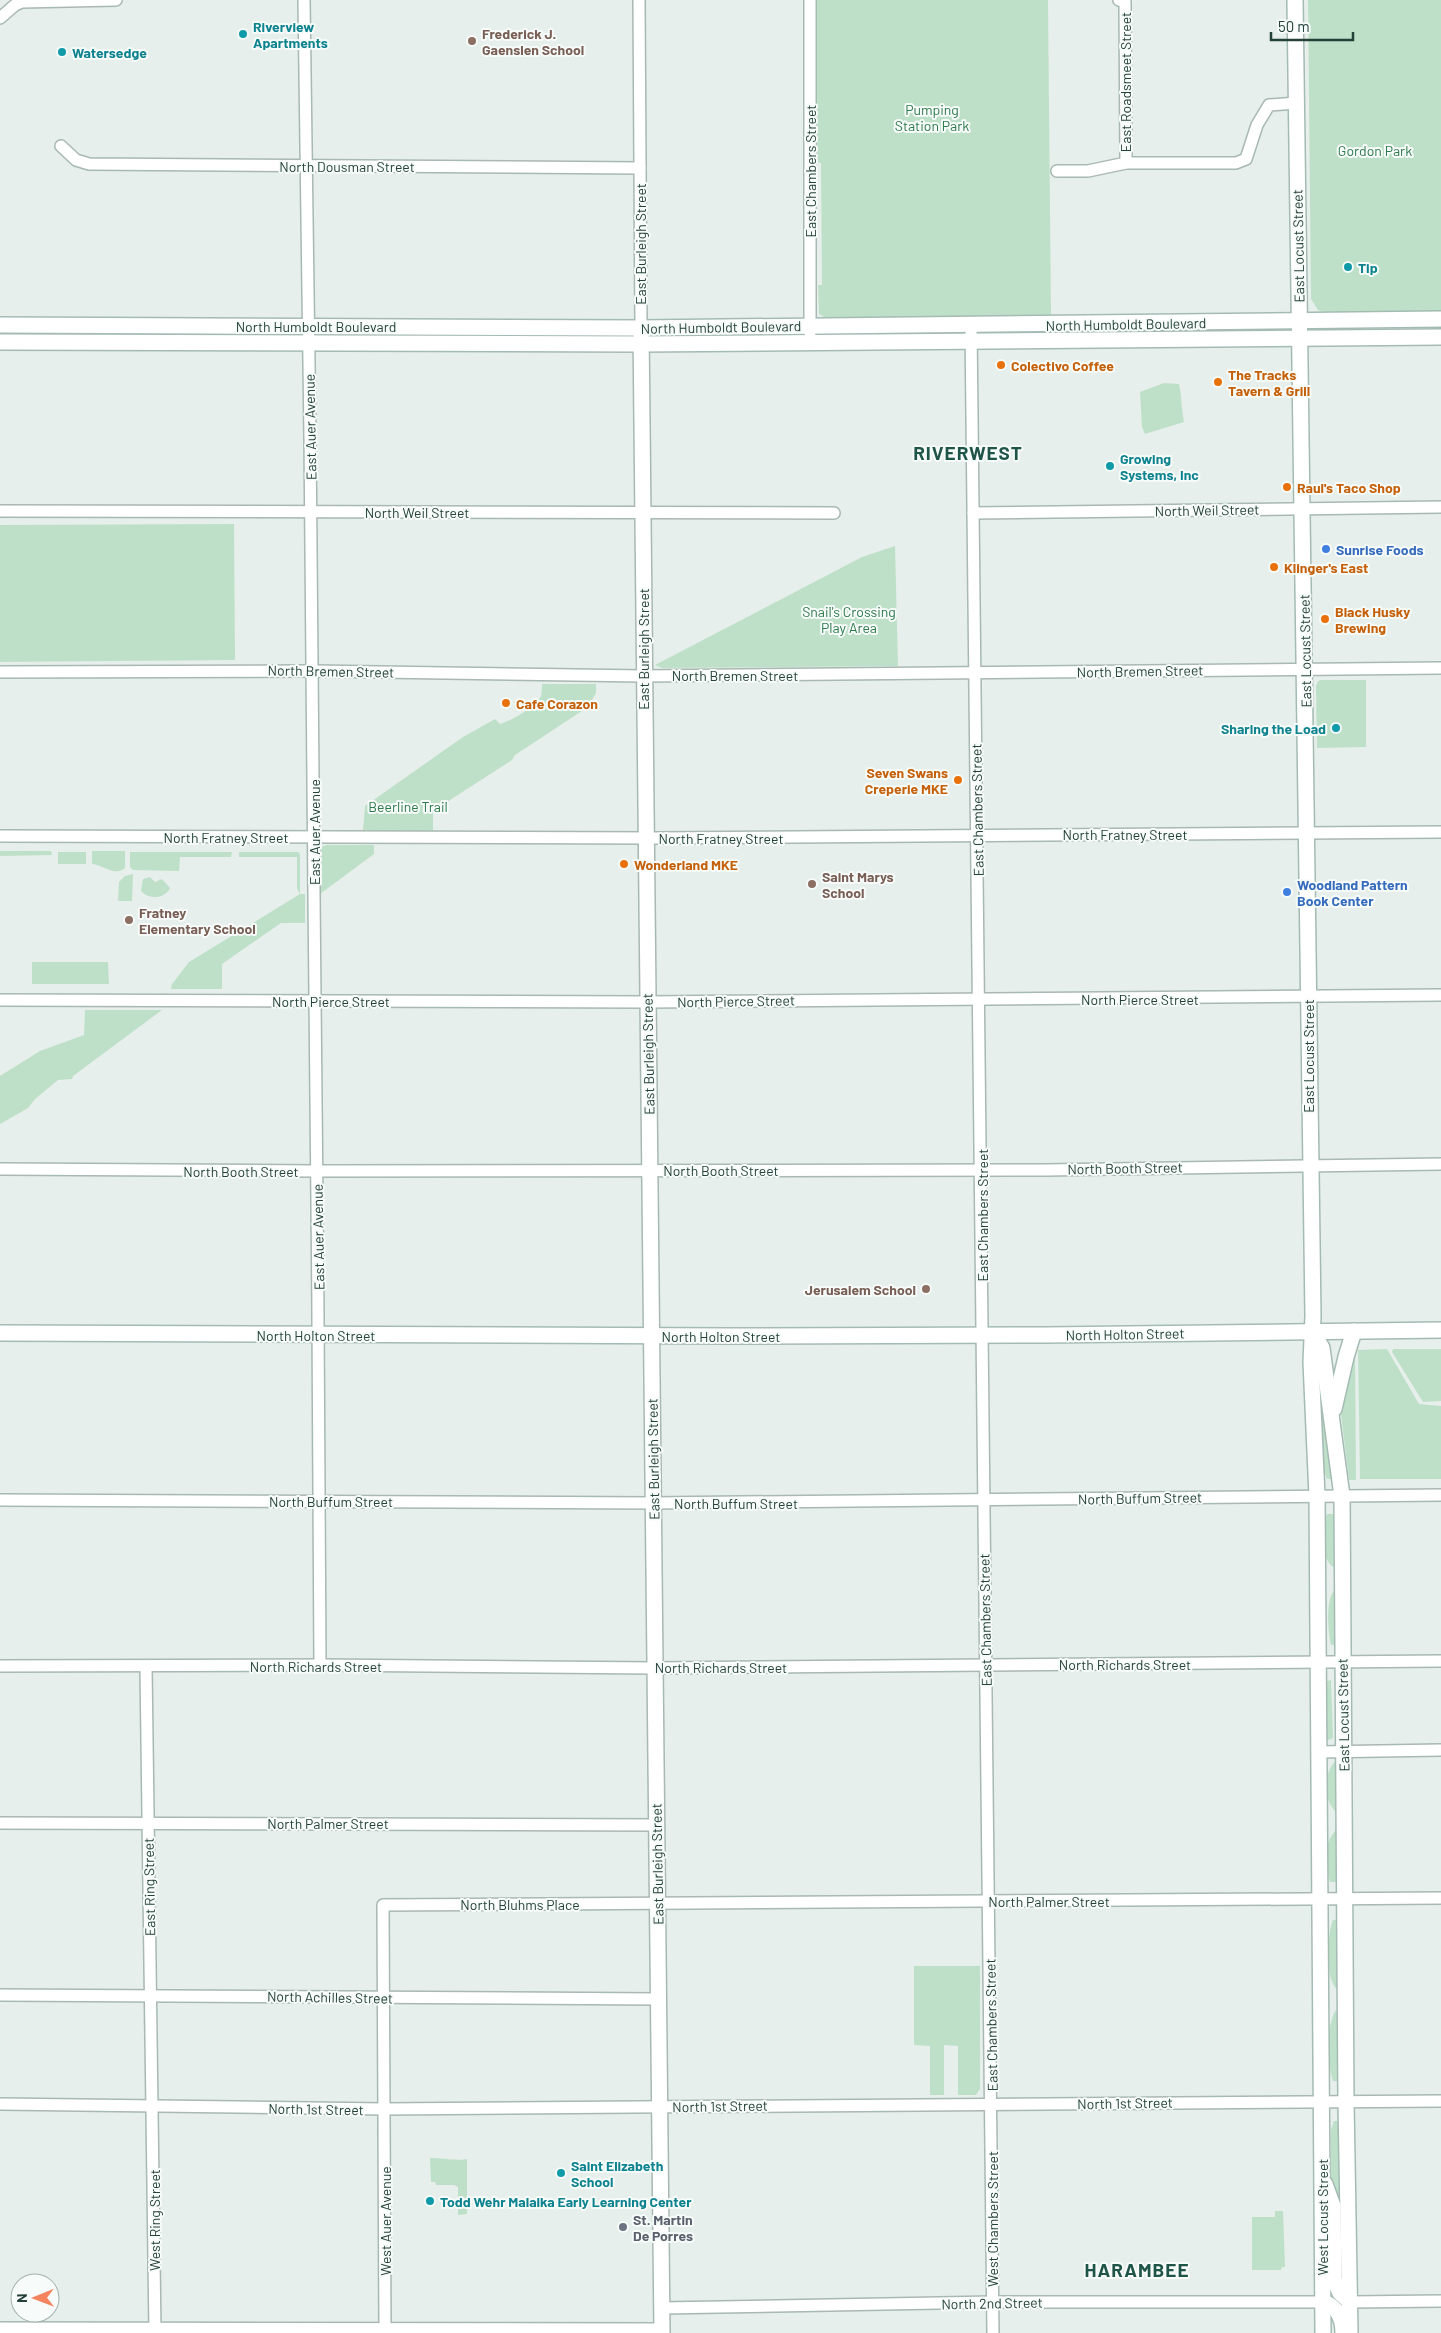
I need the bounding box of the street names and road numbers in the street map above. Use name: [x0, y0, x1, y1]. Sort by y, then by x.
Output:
street label: East Roadsmeet Street: [1117, 12, 1134, 152]
street label: East Chambers Street: [802, 105, 819, 237]
street label: North Dousman Street: [279, 158, 415, 175]
street label: East Burleigh Street: [632, 183, 649, 305]
street label: East Locust Street: [1289, 189, 1307, 303]
street label: North Humboldt Boulevard: [1045, 314, 1207, 334]
street label: North Humboldt Boulevard: [640, 317, 802, 337]
street label: North Humboldt Boulevard: [236, 318, 396, 335]
street label: East Auer Avenue: [301, 374, 319, 480]
street label: North Weil Street: [1155, 501, 1259, 519]
street label: North Weil Street: [365, 504, 469, 521]
street label: East Burleigh Street: [635, 588, 652, 710]
street label: East Locust Street: [1296, 594, 1314, 708]
street label: North Bremen Street: [268, 661, 394, 681]
street label: North Bremen Street: [1077, 661, 1203, 681]
street label: North Bremen Street: [672, 667, 798, 684]
street label: East Chambers Street: [967, 743, 987, 877]
street label: East Auer Avenue: [306, 779, 323, 885]
street label: North Fratney Street: [1062, 826, 1188, 843]
street label: North Fratney Street: [163, 829, 289, 846]
street label: North Fratney Street: [658, 830, 784, 847]
street label: North Pierce Street: [677, 991, 795, 1011]
street label: North Pierce Street: [1081, 991, 1199, 1008]
street label: North Pierce Street: [272, 993, 390, 1010]
street label: East Burleigh Street: [638, 993, 658, 1115]
street label: East Locust Street: [1300, 999, 1317, 1113]
street label: East Chambers Street: [974, 1149, 991, 1281]
street label: North Booth Street: [1067, 1158, 1183, 1178]
street label: North Booth Street: [663, 1162, 779, 1179]
street label: North Booth Street: [183, 1163, 299, 1180]
street label: East Auer Avenue: [309, 1184, 327, 1290]
street label: North Holton Street: [1065, 1324, 1185, 1344]
street label: North Holton Street: [257, 1327, 375, 1344]
street label: North Holton Street: [662, 1328, 780, 1345]
street label: East Burleigh Street: [643, 1398, 663, 1520]
street label: North Buffum Street: [1078, 1488, 1202, 1508]
street label: North Buffum Street: [269, 1493, 393, 1510]
street label: North Buffum Street: [674, 1495, 798, 1512]
street label: East Chambers Street: [975, 1553, 995, 1687]
street label: North Richards Street: [1059, 1656, 1191, 1673]
street label: North Richards Street: [250, 1658, 382, 1675]
street label: East Locust Street: [1334, 1658, 1352, 1772]
street label: North Richards Street: [655, 1659, 787, 1676]
street label: East Burleigh Street: [647, 1803, 667, 1925]
street label: North Palmer Street: [267, 1815, 389, 1832]
street label: East Ring Street: [140, 1838, 158, 1936]
street label: North Palmer Street: [988, 1893, 1110, 1910]
street label: North Bluhms Place: [460, 1896, 580, 1913]
street label: East Chambers Street: [981, 1958, 1001, 2092]
street label: North Achilles Street: [267, 1987, 393, 2007]
street label: North 1st Street: [1077, 2094, 1173, 2112]
street label: North 1st Street: [672, 2097, 768, 2115]
street label: North 1st Street: [268, 2100, 364, 2118]
street label: West Chambers Street: [984, 2151, 1001, 2287]
street label: West Locust Street: [1314, 2159, 1331, 2275]
street label: West Auer Avenue: [377, 2166, 394, 2276]
street label: West Ring Street: [146, 2169, 163, 2271]
street label: North 2nd Street: [941, 2294, 1043, 2312]

